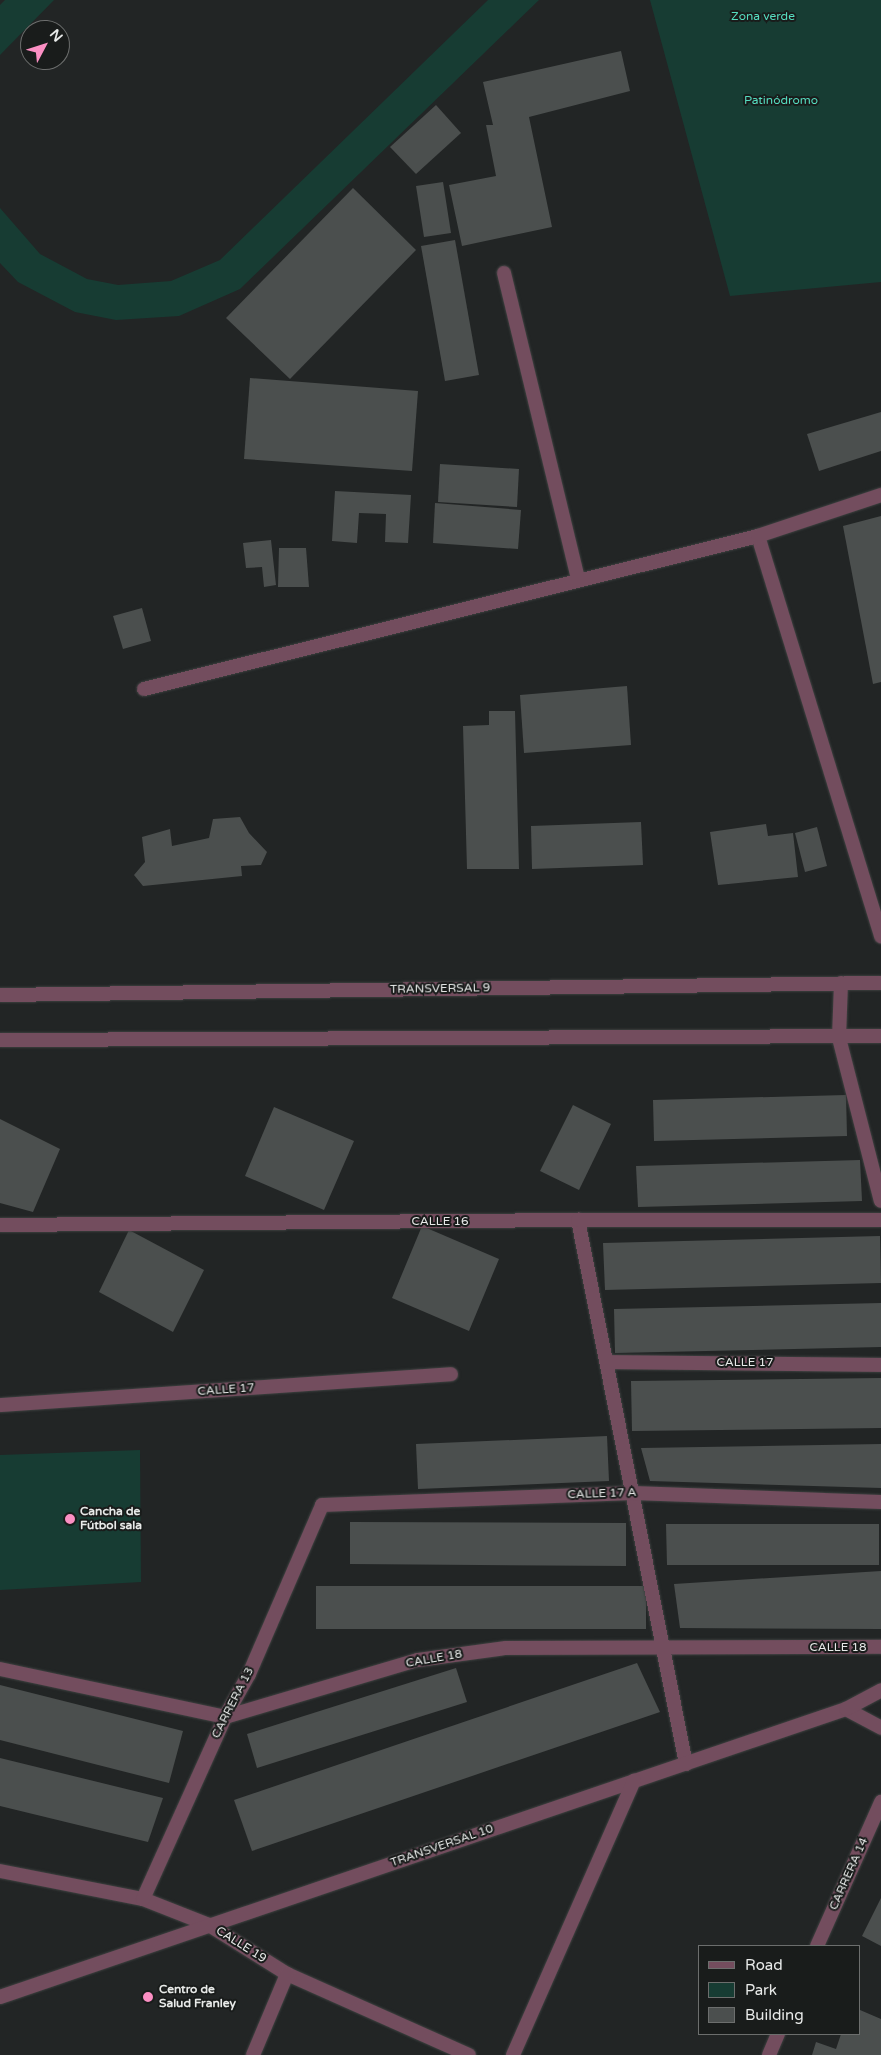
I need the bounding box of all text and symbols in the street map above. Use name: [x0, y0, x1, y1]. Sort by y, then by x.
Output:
park label: Zona verde: [731, 10, 795, 24]
north arrow: [20, 20, 70, 70]
text: N: [46, 26, 66, 45]
park label: Patinódromo: [744, 94, 818, 108]
street label: TRANSVERSAL 9: [390, 981, 490, 997]
street label: CALLE 16: [412, 1215, 468, 1229]
street label: CALLE 17: [717, 1356, 773, 1370]
street label: CALLE 17: [197, 1381, 255, 1399]
street label: CALLE 17 A: [567, 1486, 637, 1502]
place label: Cancha de Fútbol sala: [80, 1505, 142, 1533]
marker: Cancha de Fútbol sala: [64, 1513, 76, 1525]
street label: CALLE 18: [810, 1641, 866, 1655]
street label: CALLE 18: [405, 1647, 463, 1671]
street label: CARRERA 13: [209, 1665, 257, 1741]
street label: TRANSVERSAL 10: [389, 1822, 495, 1870]
street label: CARRERA 14: [827, 1836, 871, 1912]
street label: CALLE 19: [213, 1924, 269, 1966]
legend: [698, 1945, 861, 2035]
text: Road: [745, 1956, 783, 1974]
text: Park: [745, 1981, 777, 1999]
place label: Centro de Salud Franley: [159, 1983, 236, 2011]
marker: Centro de Salud Franley: [141, 1990, 155, 2004]
text: Building: [745, 2006, 804, 2024]

